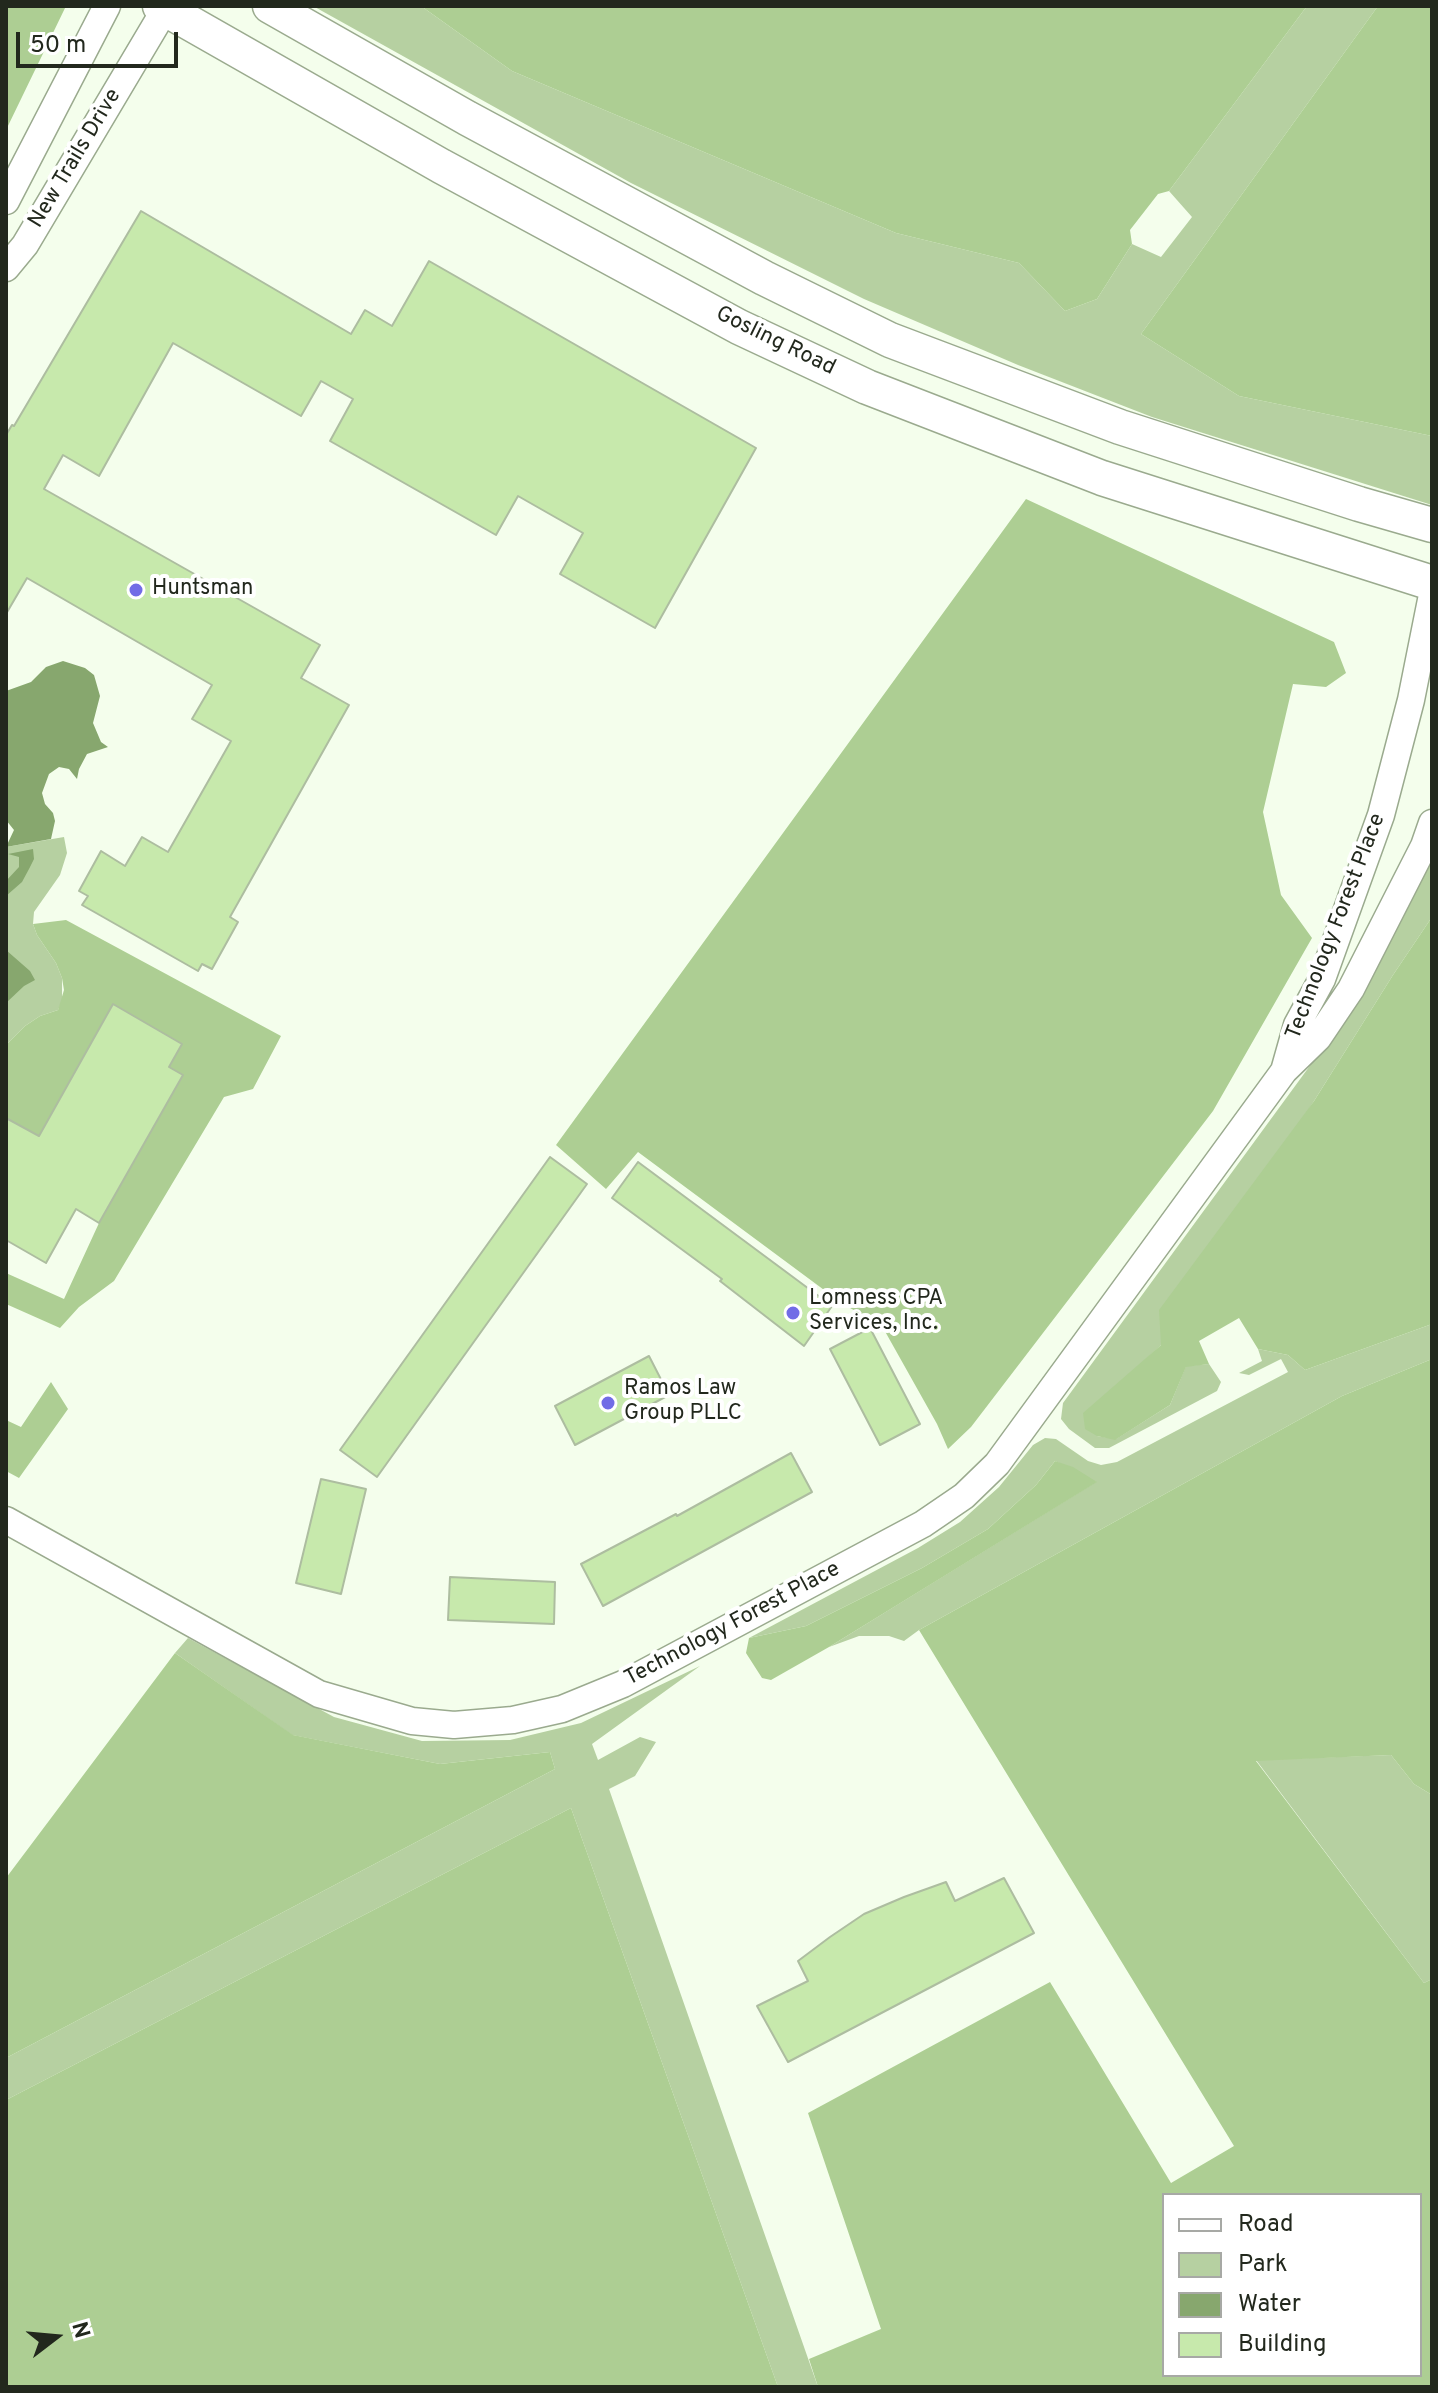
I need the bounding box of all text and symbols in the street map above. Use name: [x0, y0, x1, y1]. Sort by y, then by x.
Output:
scale bar: [20, 16, 182, 66]
text: 50 m: [30, 31, 86, 61]
street label: New Trails Drive: [24, 85, 128, 233]
street label: Gosling Road: [711, 302, 839, 382]
place label: Huntsman: [152, 577, 253, 603]
marker: Huntsman: [127, 581, 145, 599]
street label: Technology Forest Place: [1282, 810, 1392, 1044]
place label: Lomness CPA Services, Inc.: [809, 1287, 943, 1338]
marker: Lomness CPA Services, Inc.: [784, 1304, 802, 1322]
place label: Ramos Law Group PLLC: [624, 1377, 742, 1428]
marker: Ramos Law Group PLLC: [599, 1394, 617, 1412]
street label: Technology Forest Place: [621, 1557, 845, 1693]
legend: [1162, 2193, 1422, 2377]
text: Road: [1238, 2210, 1294, 2240]
text: Park: [1238, 2250, 1288, 2280]
text: Water: [1238, 2290, 1301, 2320]
north arrow: [16, 2297, 96, 2377]
text: N: [64, 2319, 95, 2342]
text: Building: [1238, 2330, 1327, 2360]

